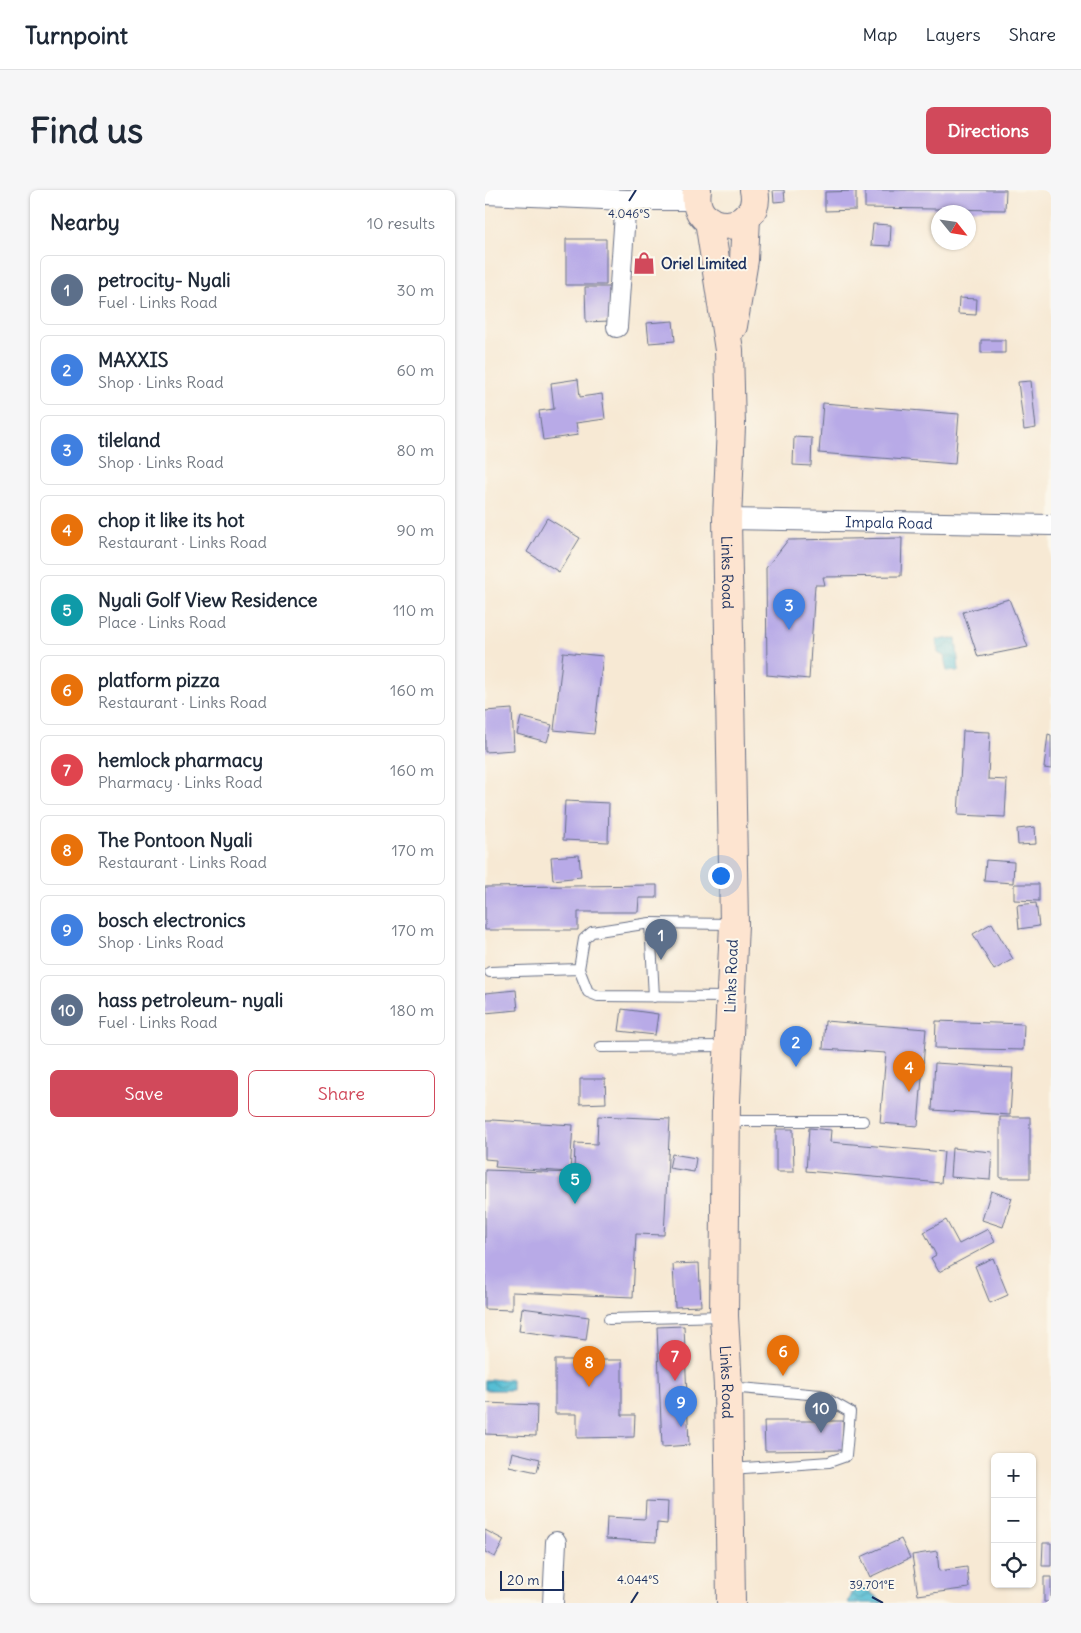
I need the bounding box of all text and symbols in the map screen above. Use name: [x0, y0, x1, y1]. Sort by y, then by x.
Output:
text: Turnpoint: [25, 20, 128, 50]
text: Map: [862, 23, 897, 46]
text: Layers: [925, 23, 981, 46]
text: Share: [1009, 23, 1056, 46]
button: Directions: [926, 107, 1051, 154]
text: Find us: [30, 108, 143, 152]
north arrow: [931, 205, 976, 250]
text: 4.046°S: [608, 206, 650, 221]
text: Nearby: [50, 209, 120, 236]
text: 10 results: [367, 213, 435, 233]
shop icon: Oriel Limited: [631, 250, 657, 276]
place label: Oriel Limited: [661, 254, 747, 273]
text: petrocity- Nyali: [98, 268, 231, 292]
text: 1: [64, 280, 70, 300]
text: 30 m: [397, 280, 434, 300]
text: Fuel · Links Road: [98, 292, 217, 312]
text: MAXXIS: [98, 348, 168, 372]
text: 2: [63, 360, 71, 380]
text: 60 m: [396, 360, 434, 380]
text: Shop · Links Road: [98, 372, 224, 392]
text: tileland: [98, 428, 160, 452]
text: 3: [62, 440, 72, 460]
text: 80 m: [396, 440, 434, 460]
text: Shop · Links Road: [98, 452, 224, 472]
text: chop it like its hot: [98, 508, 244, 532]
street label: Impala Road: [845, 512, 933, 532]
text: 4: [62, 520, 72, 540]
text: 90 m: [396, 520, 434, 540]
text: Restaurant · Links Road: [98, 532, 267, 552]
street label: Links Road: [718, 535, 738, 609]
text: Nyali Golf View Residence: [98, 588, 318, 612]
pin: 3: [773, 589, 805, 630]
text: 5: [62, 600, 72, 620]
text: 110 m: [393, 600, 434, 620]
text: Place · Links Road: [98, 612, 226, 632]
text: platform pizza: [98, 668, 220, 692]
text: 6: [62, 680, 72, 700]
text: 160 m: [390, 680, 434, 700]
text: Restaurant · Links Road: [98, 692, 267, 712]
text: hemlock pharmacy: [98, 748, 263, 772]
text: 7: [63, 760, 71, 780]
text: 160 m: [390, 760, 434, 780]
text: Pharmacy · Links Road: [98, 772, 262, 792]
text: The Pontoon Nyali: [98, 828, 253, 852]
text: 8: [62, 840, 72, 860]
text: 170 m: [391, 840, 434, 860]
text: Restaurant · Links Road: [98, 852, 267, 872]
your location: [708, 863, 734, 889]
text: bosch electronics: [98, 908, 246, 932]
pin: 1: [645, 919, 677, 960]
text: 9: [62, 920, 72, 940]
text: 170 m: [391, 920, 434, 940]
text: Shop · Links Road: [98, 932, 224, 952]
street label: Links Road: [720, 939, 742, 1013]
text: hass petroleum- nyali: [98, 988, 283, 1012]
text: 10: [59, 1000, 75, 1020]
text: 180 m: [390, 1000, 434, 1020]
text: Fuel · Links Road: [98, 1012, 217, 1032]
pin: 2: [780, 1026, 812, 1067]
pin: 4: [893, 1051, 925, 1092]
button: Save: [50, 1070, 238, 1117]
button: Share: [248, 1070, 435, 1117]
pin: 5: [559, 1163, 591, 1204]
pin: 6: [767, 1335, 799, 1376]
pin: 7: [659, 1340, 691, 1381]
street label: Links Road: [716, 1345, 738, 1419]
pin: 8: [573, 1346, 605, 1387]
pin: 9: [665, 1386, 697, 1427]
pin: 10: [805, 1392, 837, 1433]
map controls: [991, 1453, 1036, 1588]
button: +: [991, 1453, 1036, 1498]
button: −: [991, 1498, 1036, 1543]
button: locate: [991, 1543, 1036, 1588]
scale bar: [500, 1568, 564, 1591]
text: 20 m: [507, 1571, 540, 1589]
text: 4.044°S: [617, 1572, 659, 1587]
text: 39.701°E: [849, 1577, 895, 1592]

